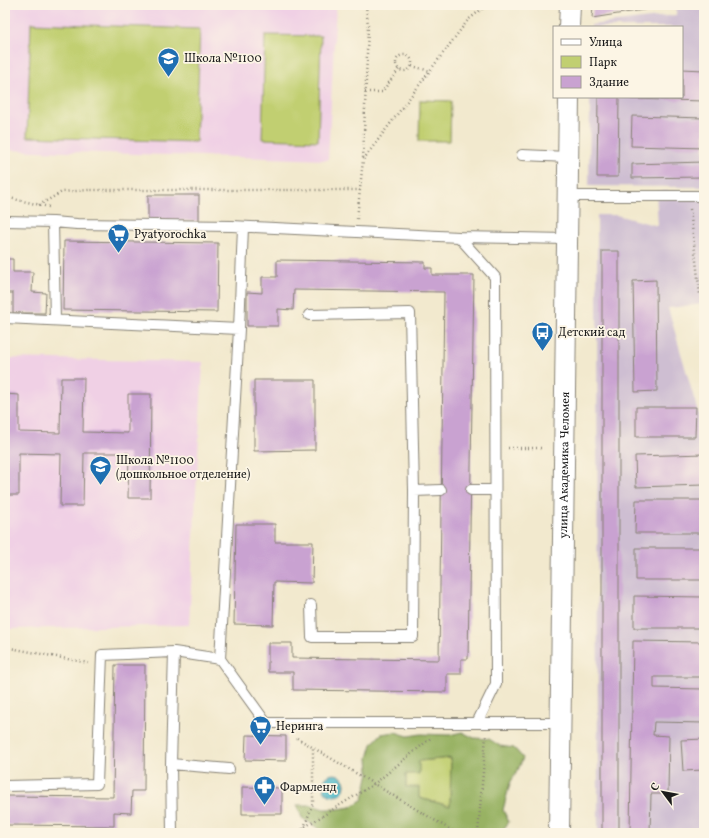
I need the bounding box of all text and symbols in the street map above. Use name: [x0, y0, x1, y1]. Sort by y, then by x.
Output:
legend: [553, 26, 683, 98]
text: Улица: [589, 35, 622, 51]
school or university icon: Школа №1100: [156, 45, 182, 78]
place label: Школа №1100: [184, 51, 262, 67]
text: Парк: [589, 55, 617, 71]
text: Здание: [589, 75, 629, 91]
supermarket icon: Pyatyorochka: [105, 221, 131, 254]
place label: Pyatyorochka: [134, 227, 206, 243]
bus stop icon: Детский сад: [529, 319, 555, 352]
place label: Детский сад: [558, 325, 625, 341]
street label: улица Академика Челомея: [556, 392, 574, 538]
place label: Школа №1100 (дошкольное отделение): [116, 453, 251, 483]
school or university icon: Школа №1100 (дошкольное отделение): [88, 454, 114, 487]
supermarket icon: Неринга: [247, 713, 273, 746]
place label: Неринга: [276, 719, 323, 735]
north arrow: [643, 772, 683, 812]
pharmacy icon: Фармленд: [251, 774, 277, 807]
place label: Фармленд: [280, 780, 337, 796]
text: С: [648, 781, 664, 794]

